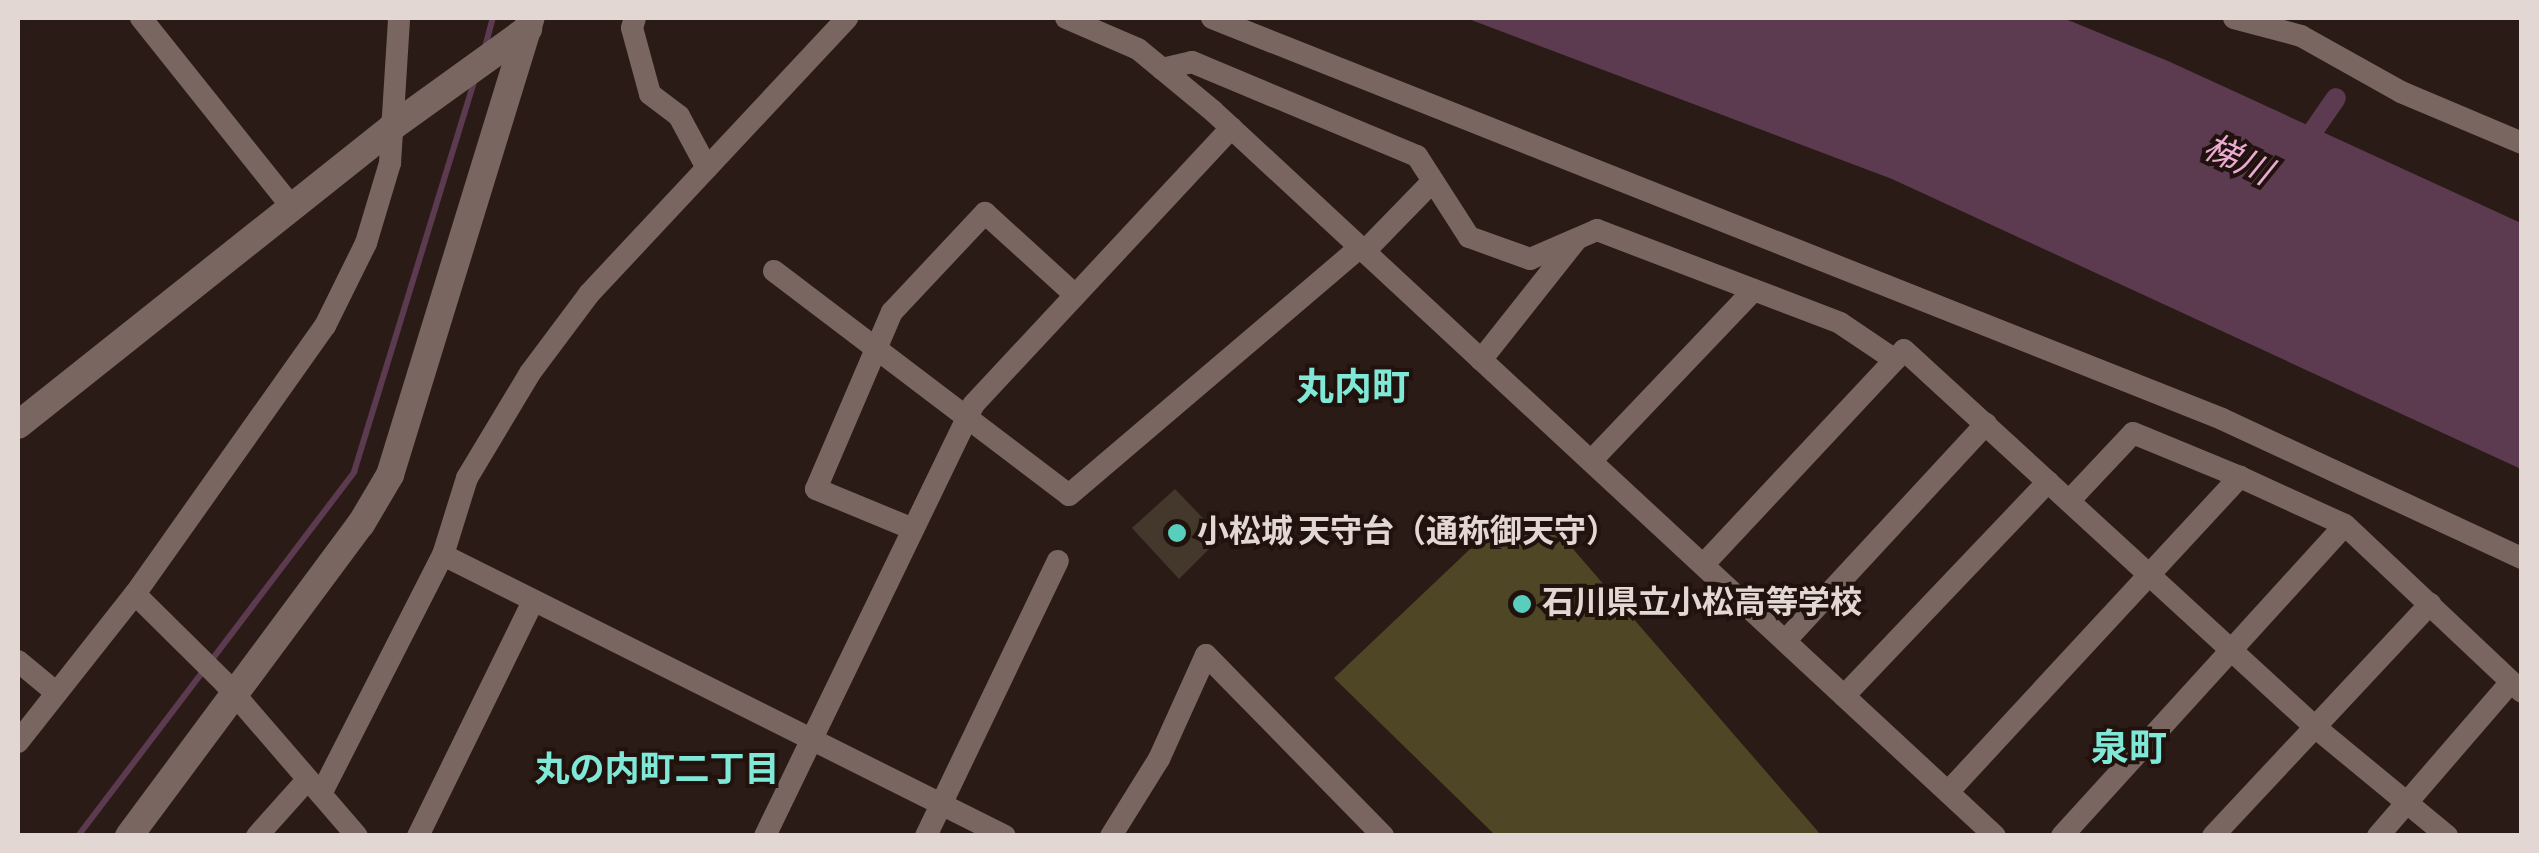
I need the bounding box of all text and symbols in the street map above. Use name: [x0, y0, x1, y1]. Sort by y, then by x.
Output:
water label: 梯川: [2196, 127, 2278, 195]
district label: 丸内町: [1296, 366, 1410, 412]
place label: 小松城 天守台（通称御天守）: [1197, 514, 1618, 552]
marker: 小松城 天守台（通称御天守）: [1166, 522, 1188, 544]
place label: 石川県立小松高等学校: [1542, 585, 1862, 623]
marker: 石川県立小松高等学校: [1511, 593, 1533, 615]
district label: 泉町: [2091, 727, 2167, 773]
district label: 丸の内町二丁目: [535, 750, 779, 792]

